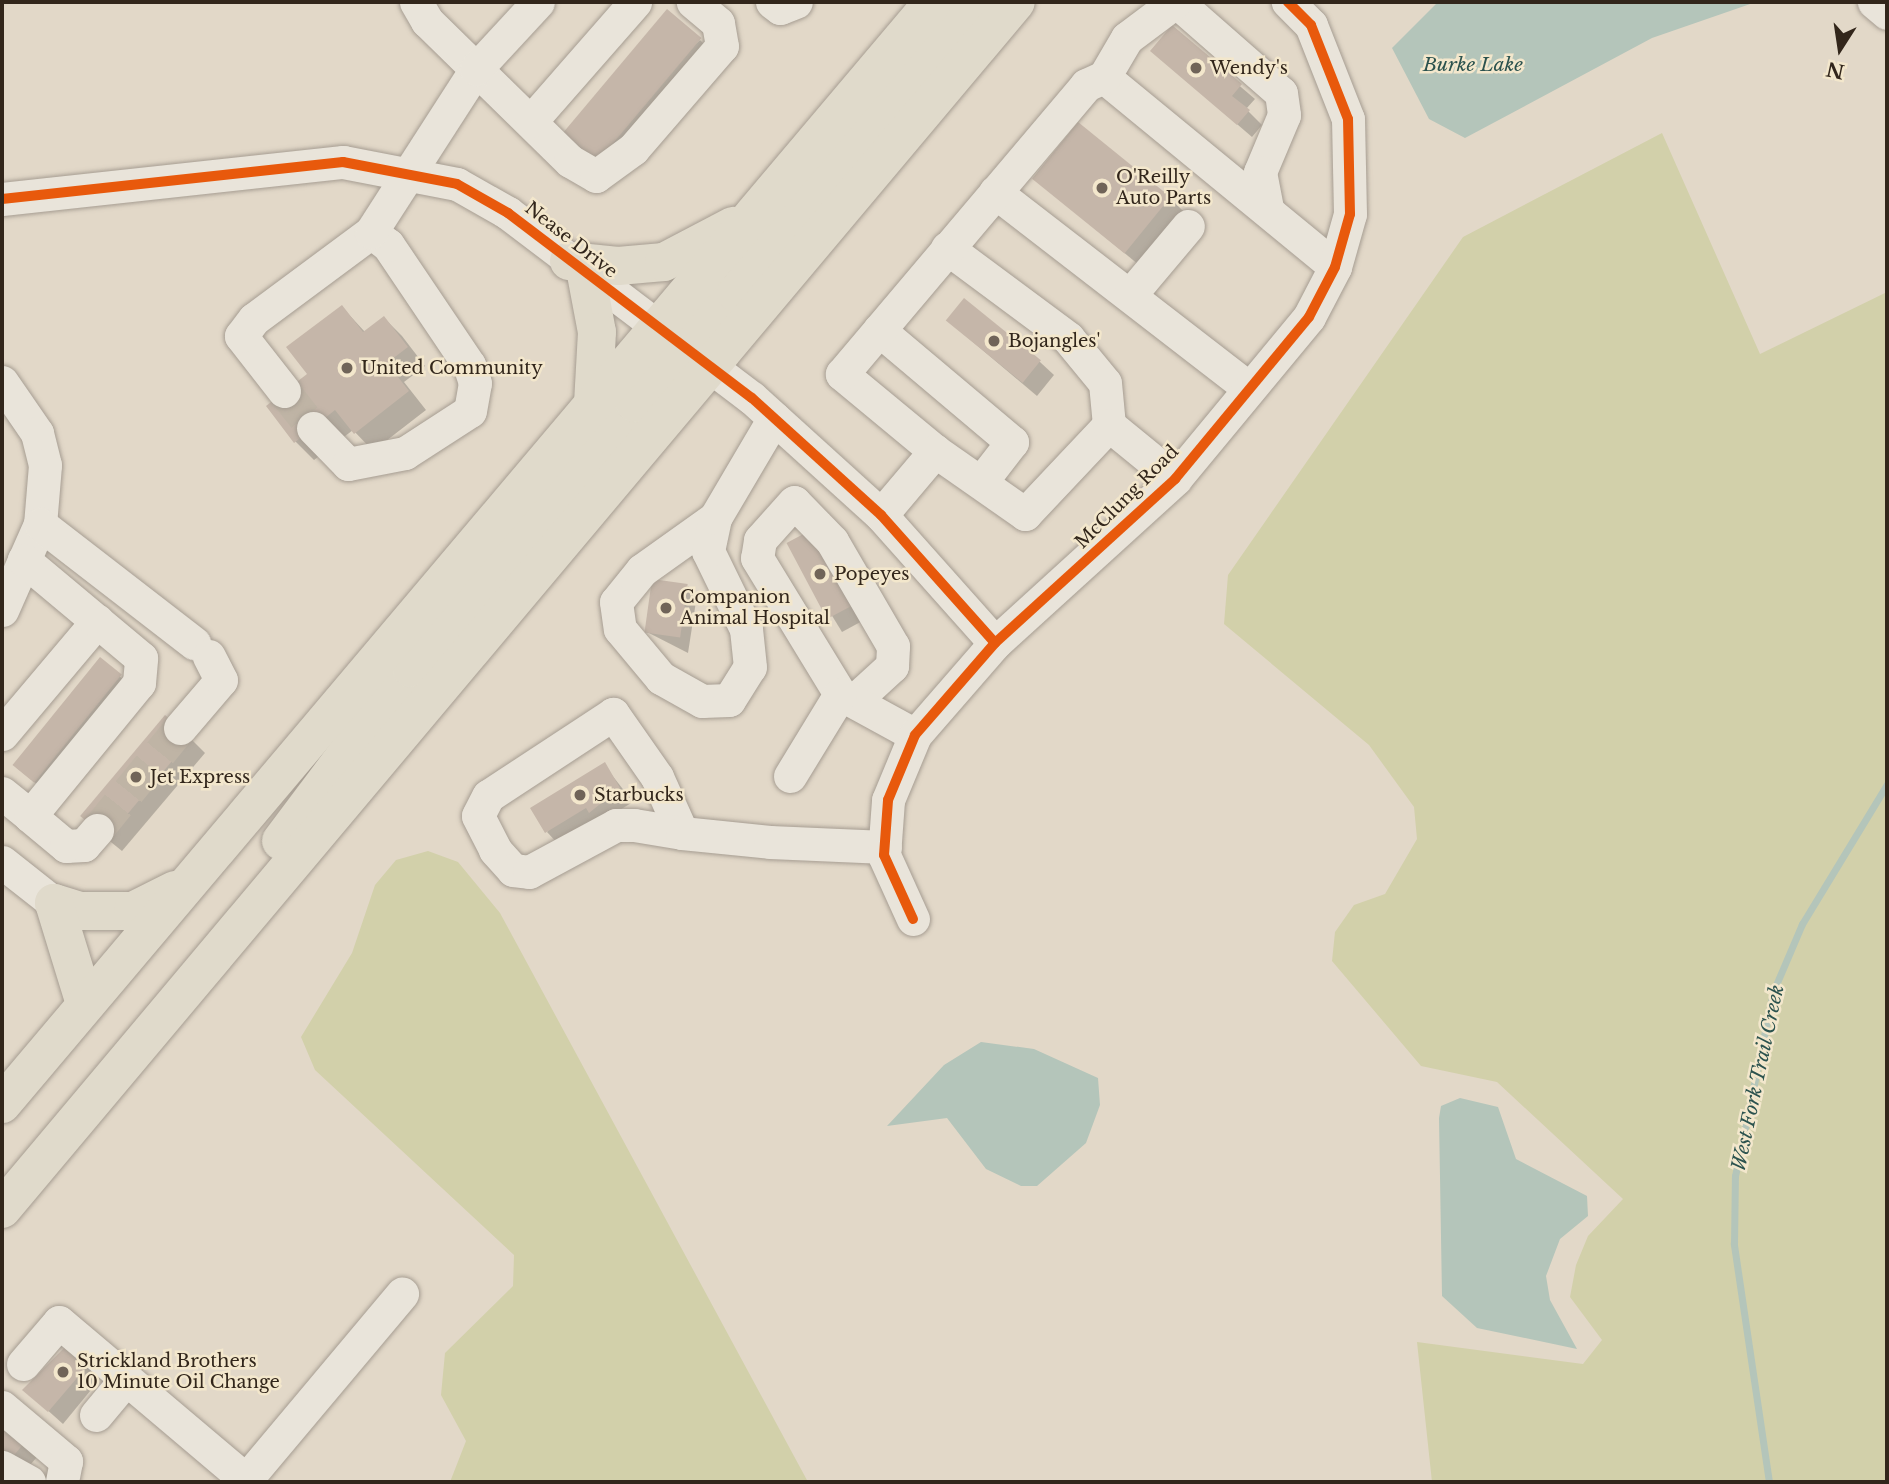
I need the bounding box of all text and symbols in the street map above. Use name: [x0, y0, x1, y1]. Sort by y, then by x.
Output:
north arrow: [1805, 14, 1875, 84]
water label: Burke Lake: [1423, 54, 1523, 76]
place label: Wendy's: [1210, 57, 1288, 79]
text: N: [1824, 57, 1847, 83]
marker: Wendy's: [1188, 60, 1204, 76]
place label: O'Reilly Auto Parts: [1116, 167, 1211, 210]
marker: O'Reilly Auto Parts: [1094, 180, 1110, 196]
street label: Nease Drive: [521, 197, 621, 283]
place label: Bojangles': [1008, 330, 1100, 352]
marker: Bojangles': [986, 333, 1002, 349]
place label: United Community: [361, 357, 543, 379]
marker: United Community: [339, 360, 355, 376]
street label: McClung Road: [1071, 441, 1183, 553]
place label: Popeyes: [834, 563, 910, 585]
marker: Popeyes: [812, 566, 828, 582]
place label: Companion Animal Hospital: [680, 587, 830, 630]
marker: Companion Animal Hospital: [658, 600, 674, 616]
place label: Jet Express: [150, 766, 250, 788]
marker: Jet Express: [128, 769, 144, 785]
place label: Starbucks: [594, 784, 684, 806]
marker: Starbucks: [572, 787, 588, 803]
water label: West Fork Trail Creek: [1727, 982, 1789, 1174]
place label: Strickland Brothers 10 Minute Oil Change: [77, 1351, 280, 1394]
marker: Strickland Brothers 10 Minute Oil Change: [55, 1364, 71, 1380]

